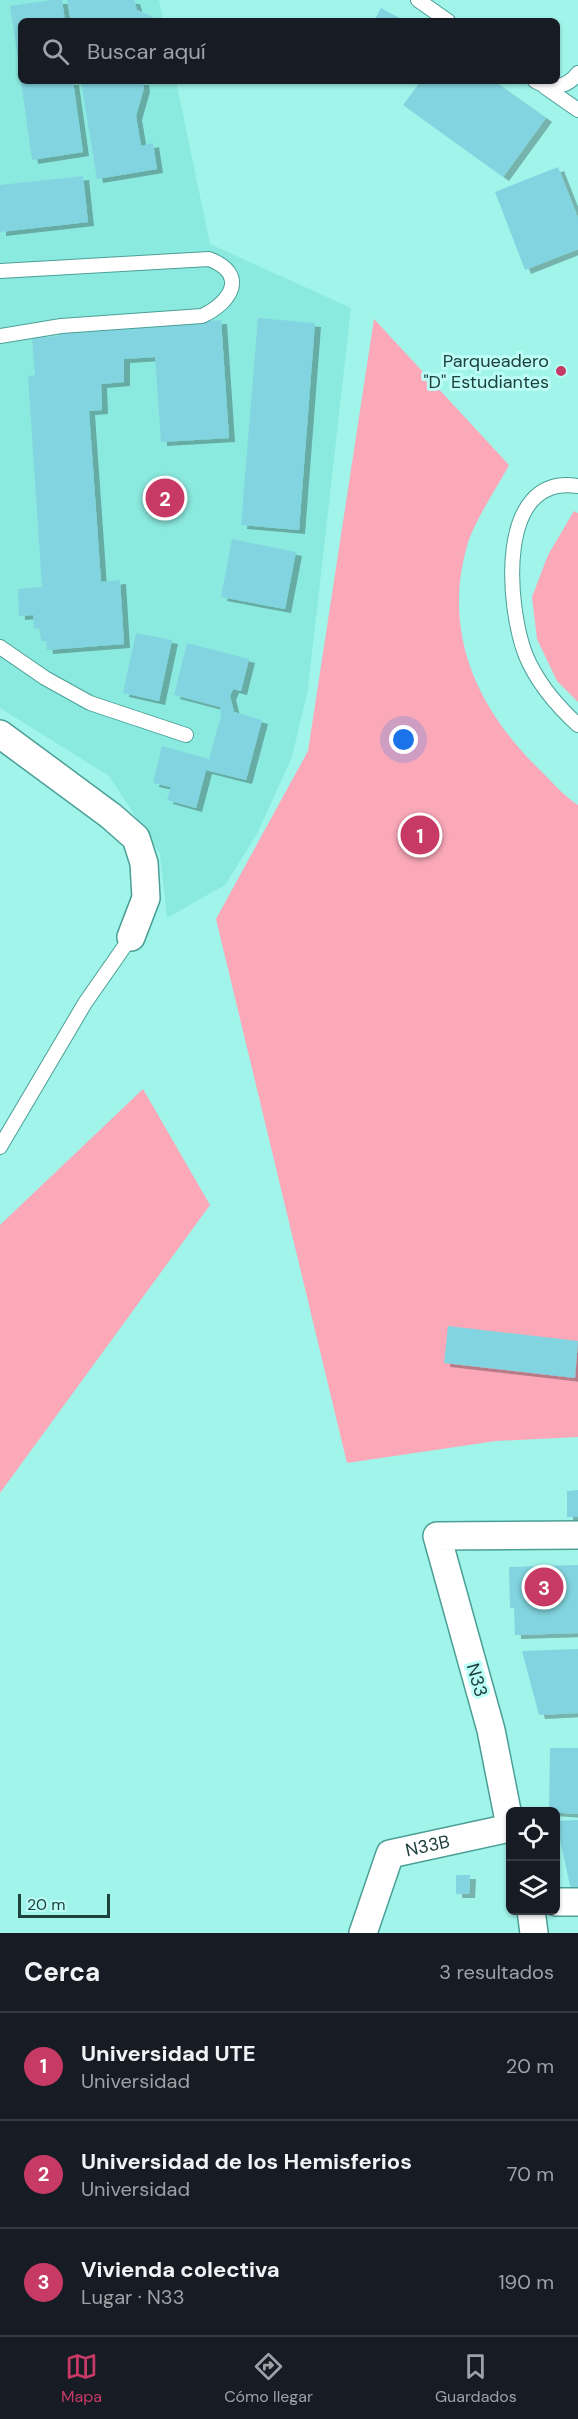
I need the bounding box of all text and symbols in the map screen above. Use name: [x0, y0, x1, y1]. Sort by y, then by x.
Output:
search box: [18, 18, 560, 84]
icon: search: [39, 35, 72, 68]
text: Buscar aquí: [87, 37, 206, 66]
place label: Parqueadero "D" Estudiantes: [423, 349, 549, 394]
marker: Parqueadero "D" Estudiantes: [554, 364, 568, 378]
pin: 2: [146, 476, 184, 520]
your location: [389, 725, 418, 754]
pin: 1: [400, 812, 440, 858]
pin: 3: [524, 1564, 564, 1610]
street label: N33: [461, 1660, 493, 1700]
map controls: [506, 1807, 560, 1915]
button: locate: [506, 1807, 560, 1861]
street label: N33B: [403, 1829, 452, 1862]
button: layers: [506, 1861, 560, 1915]
scale bar: [18, 1891, 110, 1918]
text: 20 m: [27, 1894, 66, 1915]
text: Cerca: [24, 1955, 100, 1989]
text: 3 resultados: [439, 1959, 554, 1985]
text: Universidad UTE: [81, 2039, 255, 2068]
text: 1: [40, 2053, 47, 2079]
text: 20 m: [506, 2053, 554, 2079]
text: Universidad: [81, 2068, 190, 2094]
text: Universidad de los Hemisferios: [81, 2147, 412, 2176]
text: 2: [38, 2161, 49, 2187]
text: 70 m: [507, 2161, 554, 2187]
text: Universidad: [81, 2176, 190, 2202]
text: Vivienda colectiva: [81, 2255, 280, 2284]
text: 3: [37, 2269, 50, 2295]
text: 190 m: [498, 2269, 554, 2295]
text: Lugar · N33: [81, 2284, 185, 2310]
tab: Mapa: [61, 2350, 102, 2407]
tab: Cómo llegar: [224, 2350, 313, 2407]
tab: Guardados: [435, 2350, 517, 2407]

